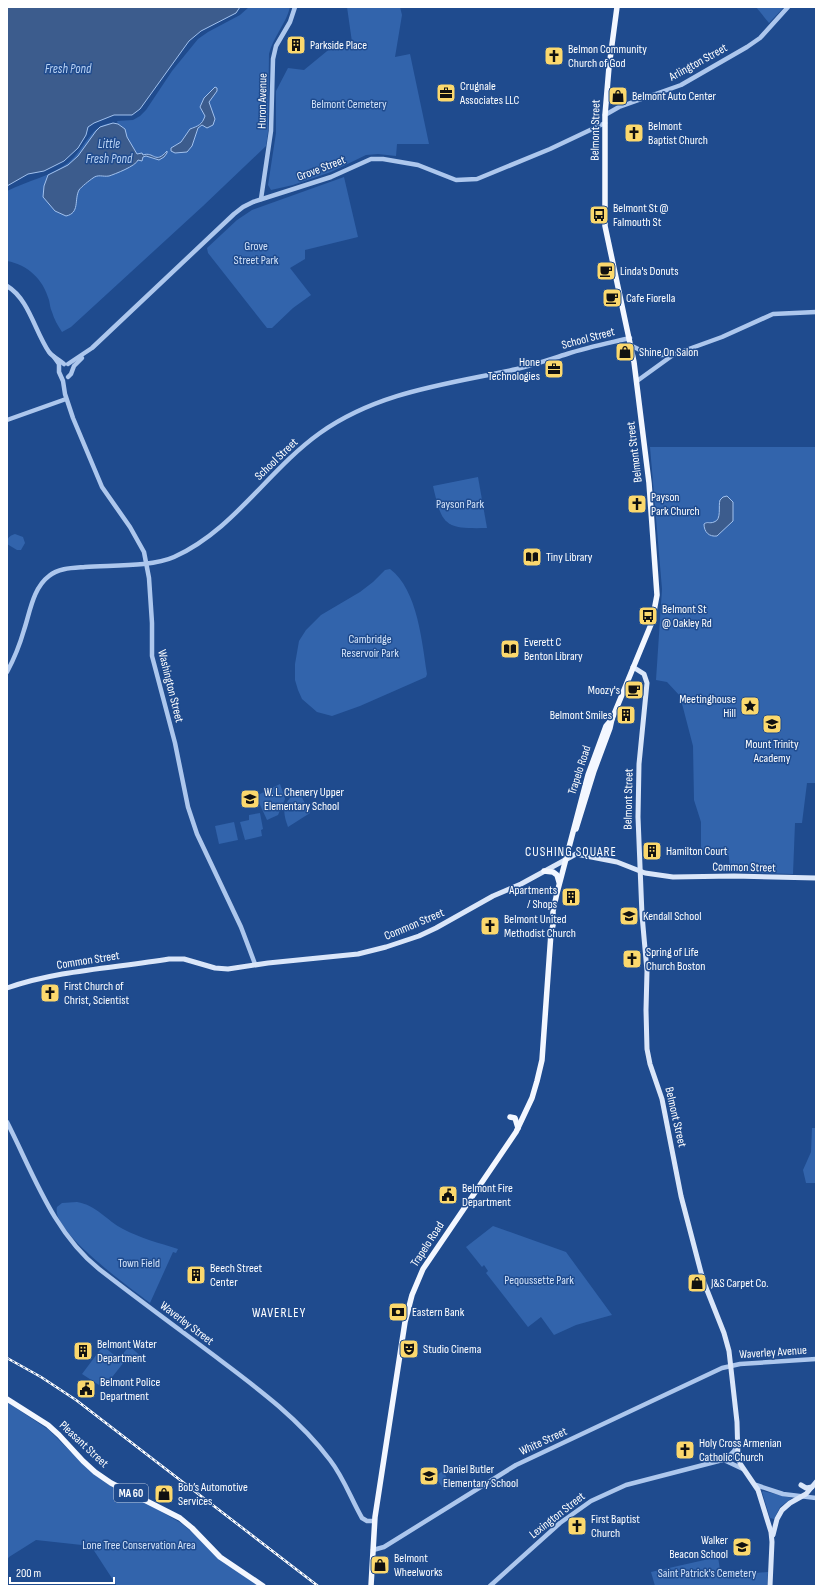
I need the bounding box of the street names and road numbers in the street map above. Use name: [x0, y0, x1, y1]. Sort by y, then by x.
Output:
street label: Arlington Street: [666, 40, 730, 85]
street label: Huron Avenue: [255, 73, 270, 129]
street label: Belmont Street: [587, 99, 604, 161]
street label: Grove Street: [295, 152, 348, 185]
street label: School Street: [560, 324, 617, 353]
street label: Belmont Street: [623, 420, 646, 483]
street label: School Street: [252, 435, 301, 484]
street label: Washington Street: [154, 648, 187, 724]
street label: Trapelo Road: [564, 744, 594, 797]
street label: Belmont Street: [620, 768, 637, 830]
street label: Common Street: [712, 859, 776, 876]
street label: Common Street: [382, 905, 447, 944]
street label: Common Street: [56, 948, 121, 973]
street label: Belmont Street: [661, 1086, 690, 1149]
street label: Trapelo Road: [407, 1219, 448, 1270]
street label: Waverley Street: [157, 1298, 217, 1349]
street label: Waverley Avenue: [739, 1343, 807, 1362]
street label: Pleasant Street: [56, 1418, 112, 1471]
street label: White Street: [517, 1424, 570, 1459]
road number: MA 60: [114, 1484, 148, 1502]
street label: Lexington Street: [526, 1489, 588, 1542]

